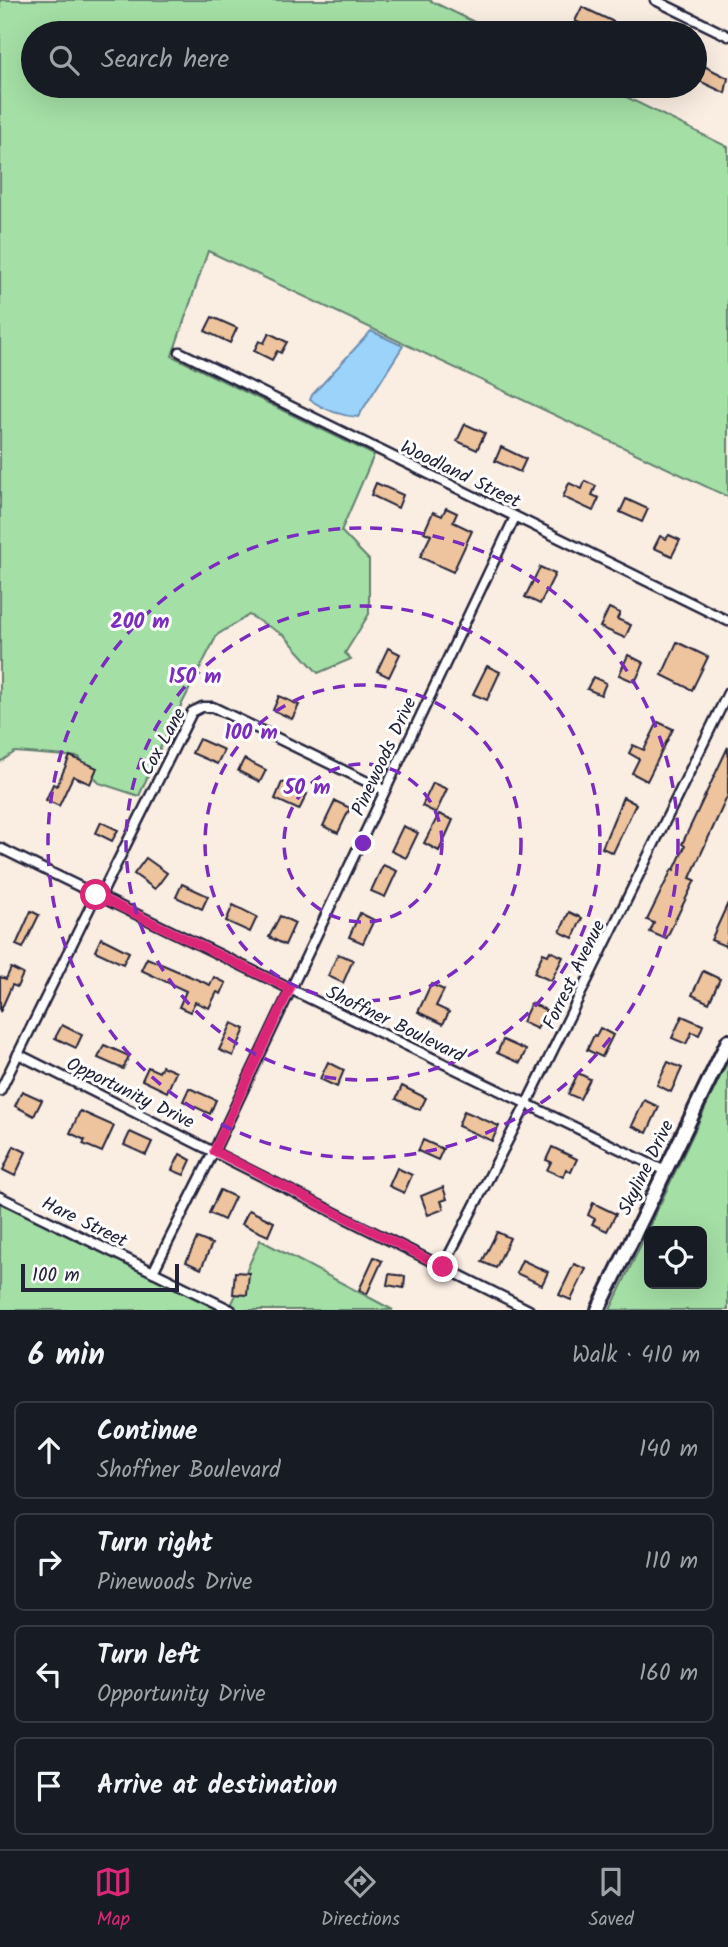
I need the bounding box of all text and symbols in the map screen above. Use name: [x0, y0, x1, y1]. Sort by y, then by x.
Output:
search box: [21, 21, 707, 98]
text: Search here: [101, 39, 229, 81]
icon: search: [45, 41, 83, 79]
street label: Woodland Street: [395, 433, 526, 517]
text: 200 m: [110, 606, 170, 639]
text: 150 m: [168, 661, 222, 694]
street label: Pinewoods Drive: [344, 692, 426, 821]
street label: Cox Lane: [133, 702, 195, 781]
text: 100 m: [224, 717, 278, 750]
text: 50 m: [283, 772, 330, 805]
centre of rings: [351, 831, 375, 855]
route start: [80, 879, 111, 910]
street label: Forrest Avenue: [535, 915, 614, 1035]
street label: Shoffner Boulevard: [320, 978, 470, 1072]
street label: Opportunity Drive: [61, 1050, 200, 1138]
street label: Skyline Drive: [611, 1115, 683, 1221]
street label: Hare Street: [36, 1189, 133, 1257]
map controls: [644, 1226, 707, 1289]
button: locate: [644, 1226, 707, 1289]
route end: [427, 1251, 458, 1282]
scale bar: [21, 1261, 178, 1293]
text: 100 m: [32, 1261, 80, 1291]
text: 6 min: [28, 1332, 105, 1380]
text: Walk · 410 m: [572, 1338, 700, 1374]
text: Continue: [97, 1411, 198, 1453]
icon: ahead: [30, 1431, 68, 1469]
text: 140 m: [639, 1432, 698, 1468]
text: Shoffner Boulevard: [97, 1453, 280, 1489]
text: Turn right: [97, 1523, 213, 1565]
icon: right: [30, 1543, 68, 1581]
text: 110 m: [645, 1544, 698, 1580]
text: Pinewoods Drive: [97, 1565, 252, 1601]
text: Turn left: [97, 1635, 200, 1677]
icon: left: [30, 1655, 68, 1693]
text: 160 m: [639, 1656, 698, 1692]
text: Opportunity Drive: [97, 1677, 266, 1713]
text: Arrive at destination: [97, 1765, 337, 1807]
icon: arrive: [30, 1767, 68, 1805]
tab: Map: [94, 1863, 132, 1935]
tab: Directions: [321, 1863, 400, 1935]
tab: Saved: [589, 1863, 634, 1935]

